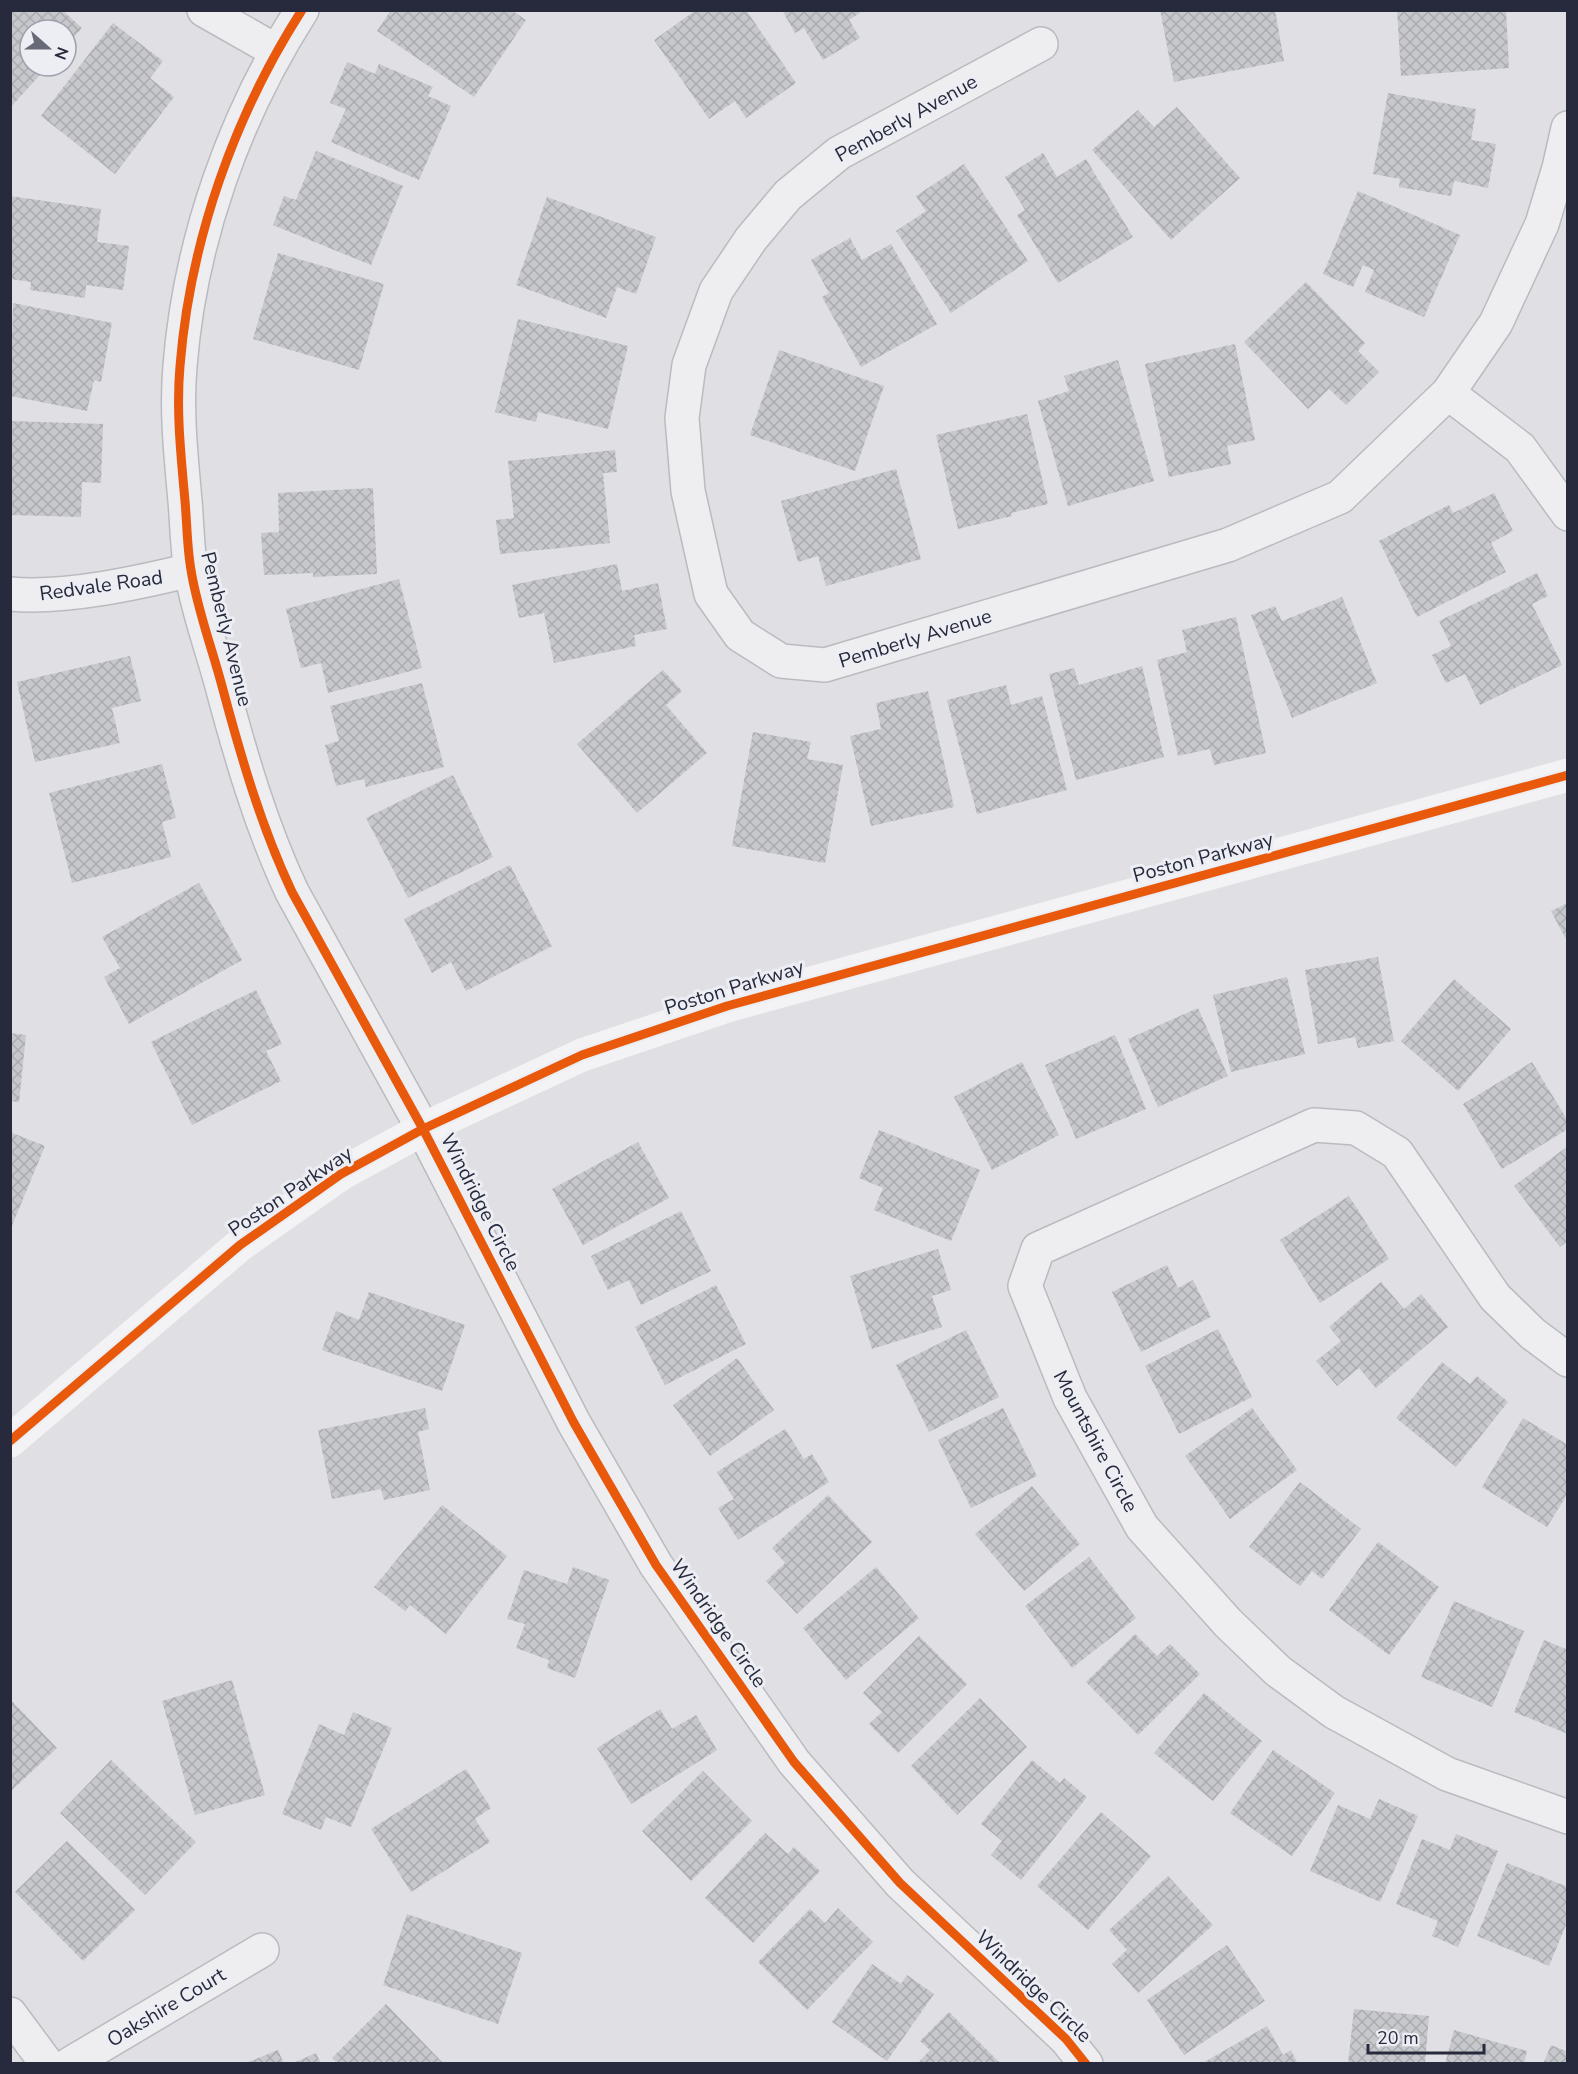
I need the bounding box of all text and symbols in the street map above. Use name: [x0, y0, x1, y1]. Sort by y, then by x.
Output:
north arrow: [18, 18, 78, 78]
text: N: [49, 43, 73, 63]
street label: Pemberly Avenue: [830, 68, 982, 169]
street label: Pemberly Avenue: [194, 549, 259, 709]
street label: Redvale Road: [38, 563, 164, 608]
street label: Pemberly Avenue: [835, 602, 995, 675]
street label: Poston Parkway: [1130, 826, 1277, 889]
street label: Poston Parkway: [661, 953, 808, 1021]
street label: Windridge Circle: [434, 1129, 527, 1276]
street label: Poston Parkway: [223, 1139, 358, 1243]
street label: Mountshire Circle: [1047, 1366, 1144, 1517]
street label: Windridge Circle: [664, 1553, 773, 1693]
street label: Windridge Circle: [970, 1924, 1098, 2049]
street label: Oakshire Court: [102, 1961, 231, 2054]
scale bar: [1368, 2017, 1484, 2055]
text: 20 m: [1377, 2026, 1419, 2050]

